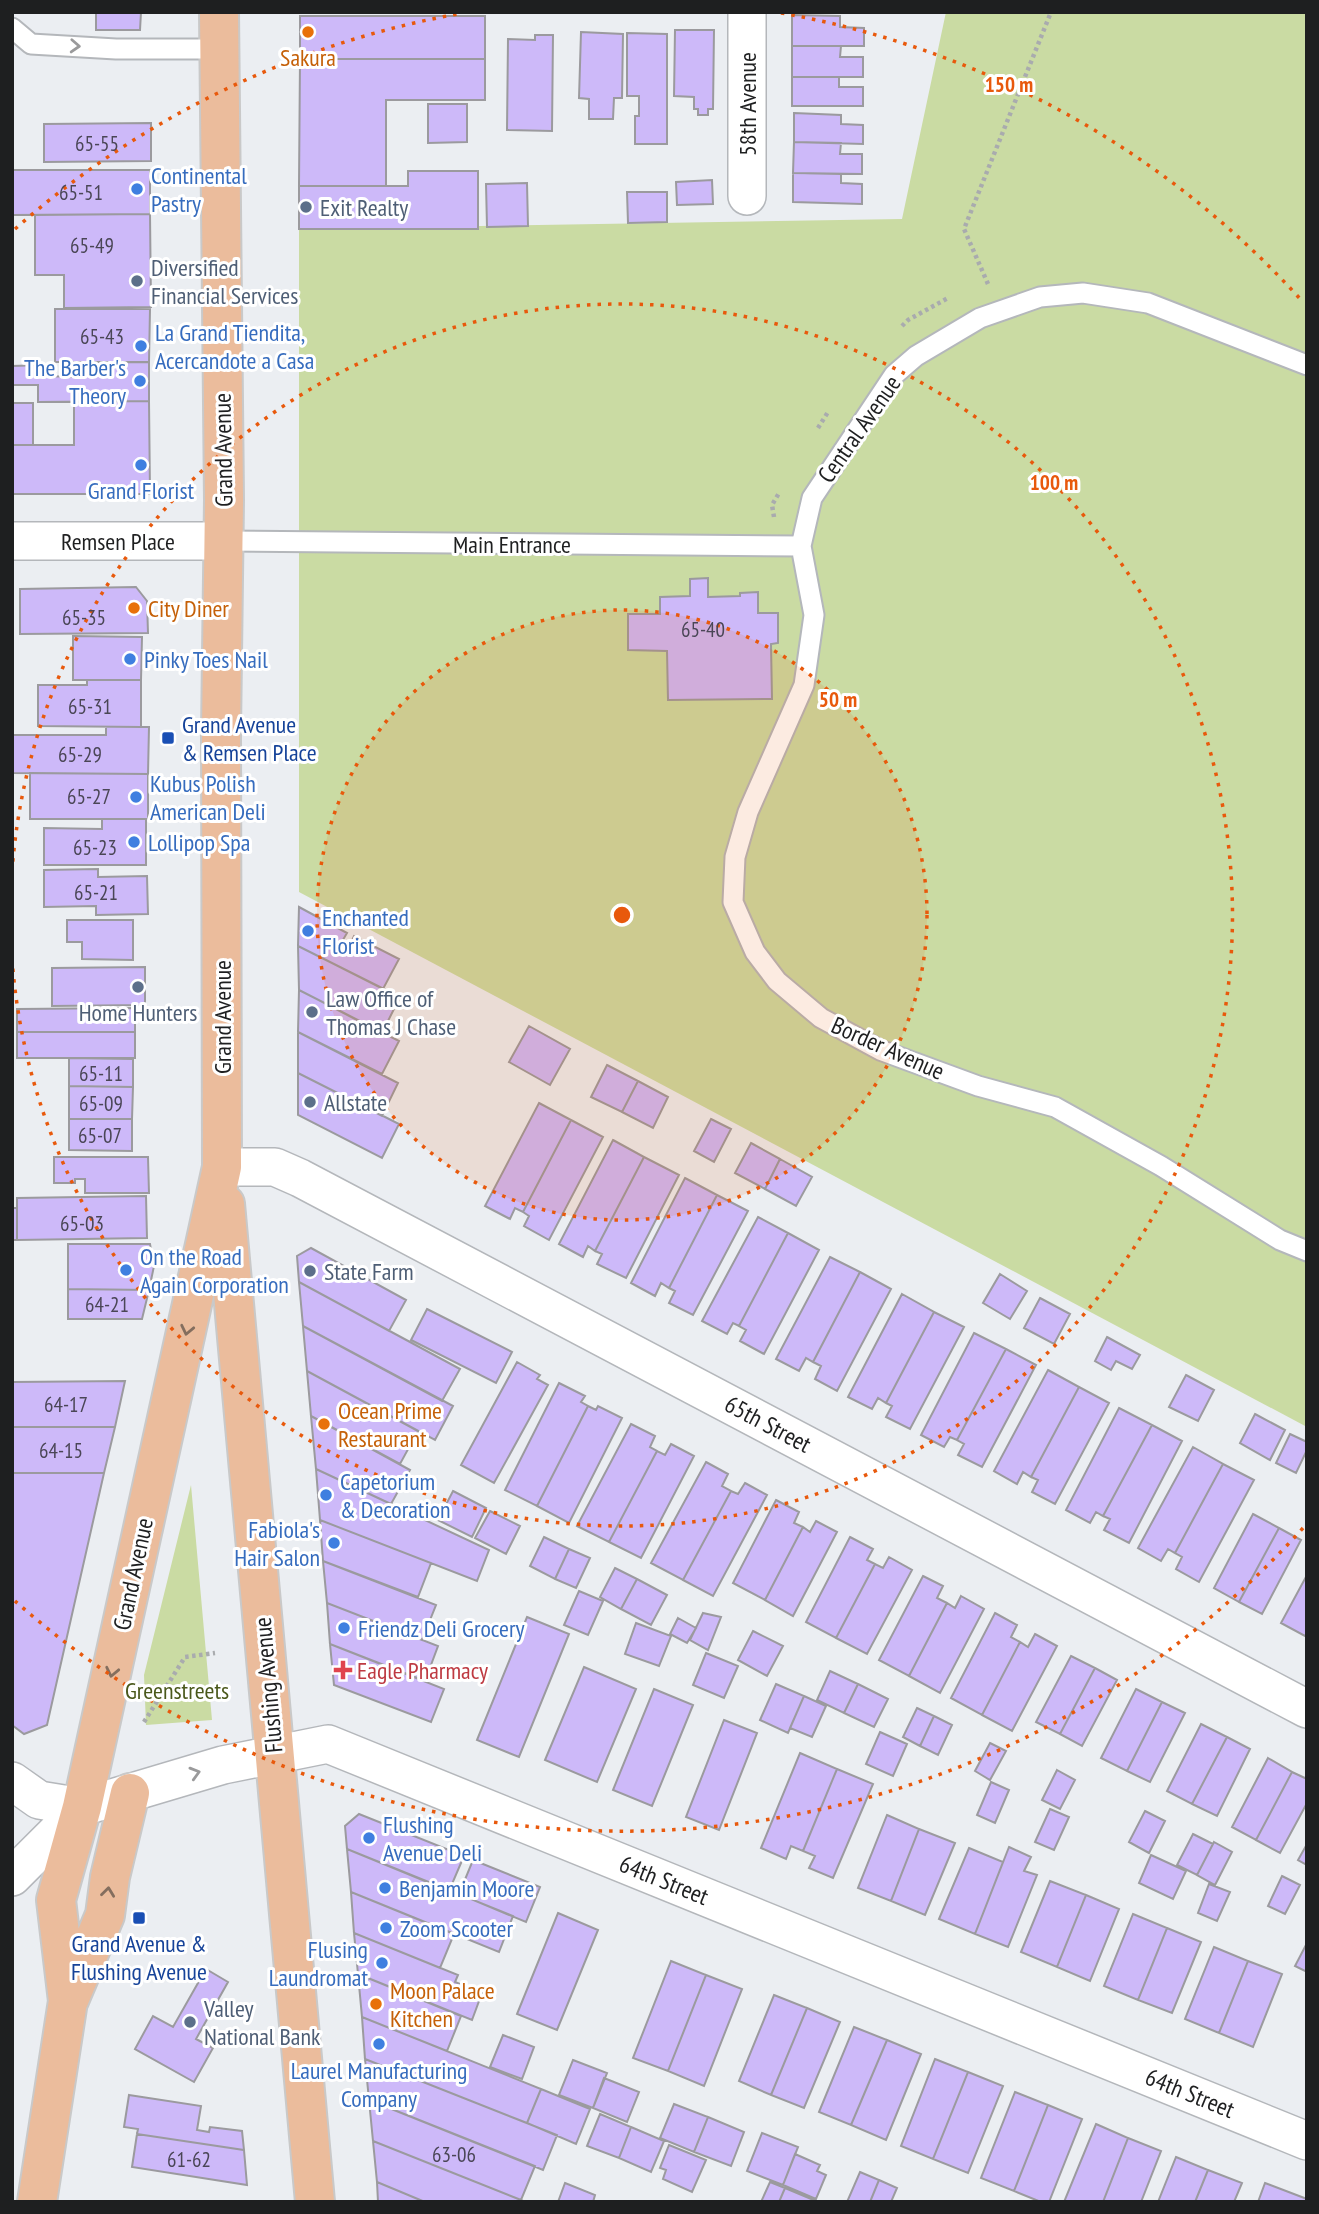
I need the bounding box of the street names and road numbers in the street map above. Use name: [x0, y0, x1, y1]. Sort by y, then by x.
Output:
street label: 58th Avenue: [732, 52, 763, 156]
street label: Central Avenue: [811, 369, 907, 489]
street label: Grand Avenue: [207, 393, 239, 507]
street label: Remsen Place: [61, 526, 175, 557]
street label: Main Entrance: [453, 529, 571, 560]
street label: Grand Avenue: [207, 960, 238, 1074]
street label: Border Avenue: [827, 1009, 949, 1087]
street label: 65th Street: [719, 1388, 817, 1460]
street label: Grand Avenue: [106, 1515, 160, 1633]
street label: Flushing Avenue: [247, 1616, 289, 1754]
street label: 64th Street: [615, 1848, 714, 1912]
street label: 64th Street: [1141, 2061, 1240, 2125]

